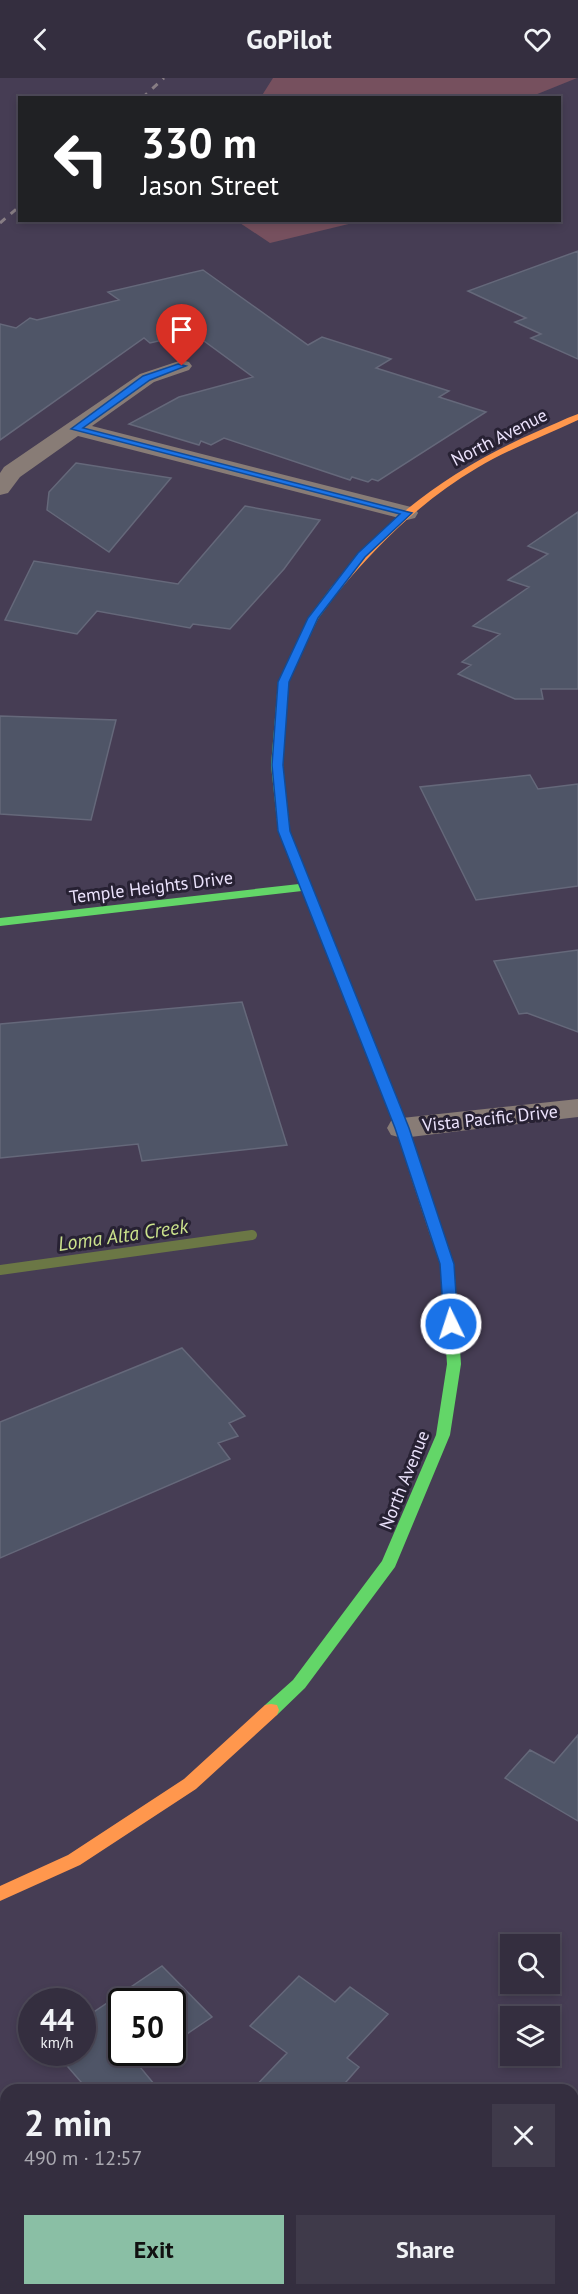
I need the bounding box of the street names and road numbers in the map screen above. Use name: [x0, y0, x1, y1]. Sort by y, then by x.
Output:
street label: North Avenue: [447, 403, 551, 471]
street label: Temple Heights Drive: [68, 866, 234, 908]
street label: Vista Pacific Drive: [420, 1099, 559, 1137]
street label: North Avenue: [374, 1427, 434, 1533]

